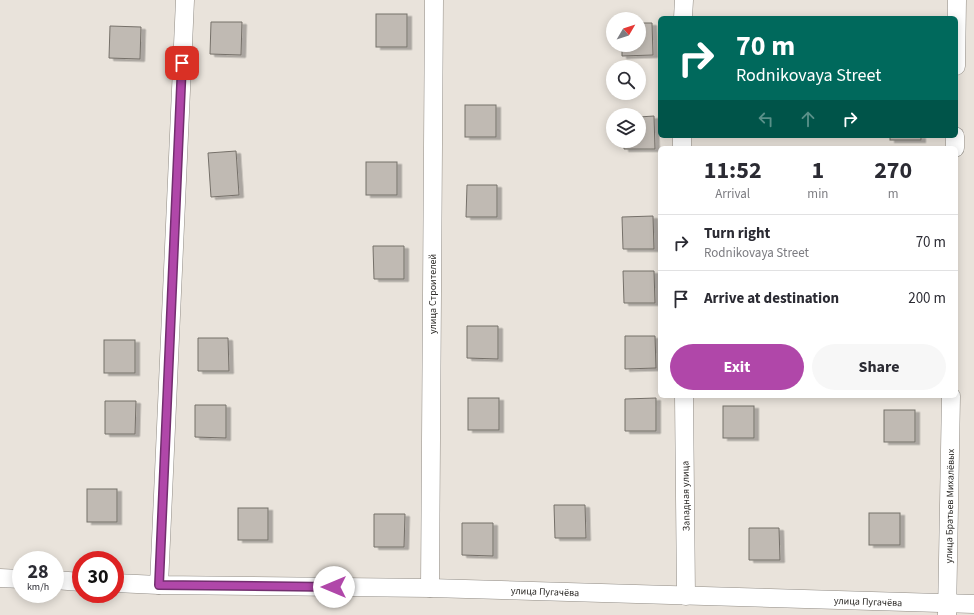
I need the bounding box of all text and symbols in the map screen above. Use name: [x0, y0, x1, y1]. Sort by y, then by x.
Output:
north arrow: [606, 12, 646, 52]
map controls: [606, 12, 646, 148]
text: 70 m: [736, 26, 795, 66]
icon: right: [670, 32, 722, 84]
pin: [165, 46, 199, 80]
icon: arrive: [171, 52, 193, 74]
button: search: [606, 60, 646, 100]
text: Rodnikovaya Street: [736, 63, 881, 88]
button: layers: [606, 108, 646, 148]
icon: left: [755, 108, 777, 130]
icon: ahead: [797, 108, 819, 130]
icon: right: [839, 108, 861, 130]
text: 11:52: [704, 153, 762, 188]
text: 1: [812, 153, 824, 188]
text: 270: [874, 153, 912, 188]
text: Arrival: [715, 185, 750, 203]
text: min: [807, 185, 828, 203]
text: m: [888, 185, 899, 203]
text: Turn right: [704, 223, 770, 244]
icon: right: [670, 232, 692, 254]
text: 70 m: [916, 232, 946, 253]
text: Rodnikovaya Street: [704, 244, 809, 262]
street label: улица Строителей: [426, 254, 440, 334]
icon: arrive: [670, 288, 692, 310]
text: Arrive at destination: [704, 288, 839, 309]
text: 200 m: [908, 288, 946, 309]
button: Exit: [670, 344, 804, 390]
button: Share: [812, 344, 946, 390]
street label: улица Братьев Михалёвых: [942, 448, 958, 564]
street label: Западная улица: [678, 461, 694, 531]
speed limit sign: 30: [72, 551, 124, 603]
text: 28: [27, 558, 49, 586]
position arrow: [313, 566, 355, 608]
text: km/h: [27, 580, 49, 594]
street label: улица Пугачёва: [511, 584, 579, 600]
street label: улица Пугачёва: [834, 594, 902, 610]

